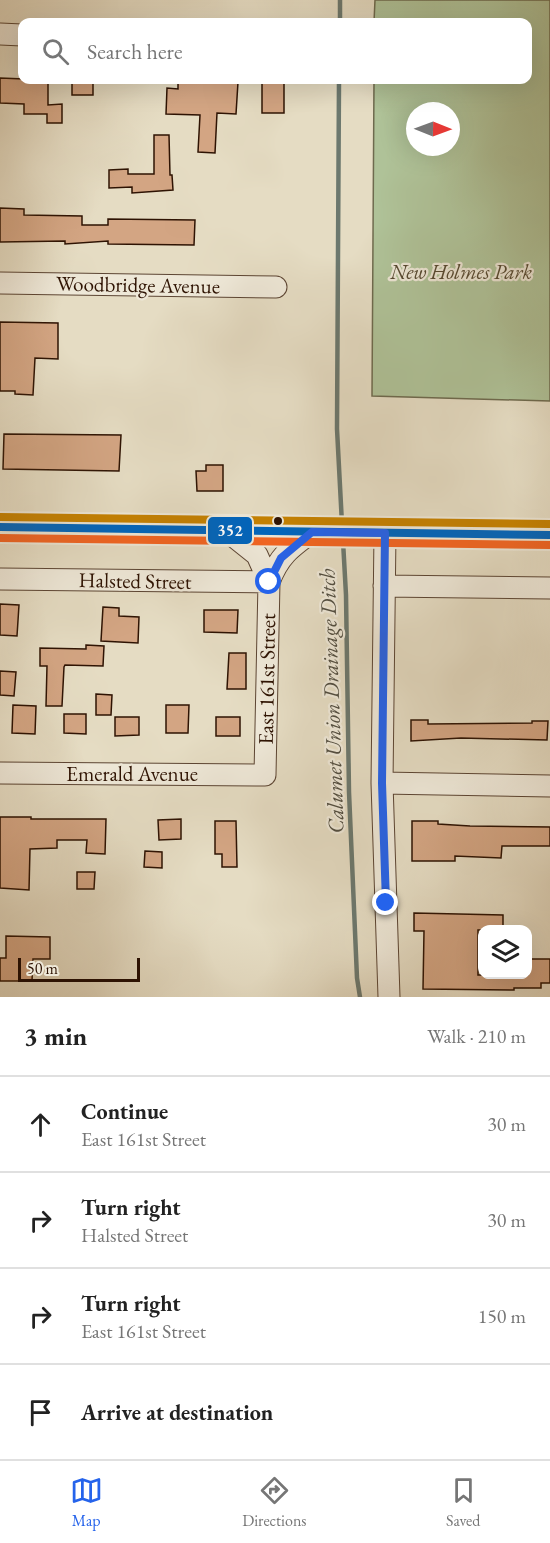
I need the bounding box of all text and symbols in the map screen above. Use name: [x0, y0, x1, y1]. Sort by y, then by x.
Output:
search box: [18, 18, 532, 84]
icon: search: [39, 35, 72, 68]
text: Search here: [87, 37, 182, 66]
north arrow: [406, 102, 460, 156]
park label: New Holmes Park: [389, 258, 532, 285]
street label: Woodbridge Avenue: [56, 270, 220, 299]
unlabelled marker: [272, 515, 284, 527]
line badge: 352: [207, 516, 253, 545]
text: 352: [217, 520, 243, 541]
street label: Halsted Street: [78, 566, 192, 595]
route start: [255, 568, 281, 594]
water label: Calumet Union Drainage Ditch: [312, 568, 351, 834]
street label: East 161st Street: [252, 613, 281, 745]
street label: Emerald Avenue: [66, 760, 198, 787]
route end: [372, 889, 398, 915]
map controls: [478, 925, 532, 979]
button: layers: [478, 925, 532, 979]
scale bar: [18, 955, 140, 983]
text: 50 m: [27, 958, 58, 979]
text: 3 min: [24, 1019, 87, 1053]
text: Walk · 210 m: [427, 1023, 526, 1049]
text: Continue: [81, 1097, 168, 1126]
icon: ahead: [24, 1108, 57, 1141]
text: 30 m: [487, 1111, 526, 1137]
text: East 161st Street: [81, 1126, 206, 1152]
text: Turn right: [81, 1193, 180, 1222]
icon: right: [24, 1204, 57, 1237]
text: 30 m: [487, 1207, 526, 1233]
text: Halsted Street: [81, 1222, 188, 1248]
text: Turn right: [81, 1289, 180, 1318]
icon: right: [24, 1300, 57, 1333]
text: 150 m: [478, 1303, 526, 1329]
text: East 161st Street: [81, 1318, 206, 1344]
icon: arrive: [24, 1396, 57, 1429]
text: Arrive at destination: [81, 1398, 273, 1427]
tab: Map: [70, 1474, 103, 1531]
tab: Directions: [242, 1474, 307, 1531]
tab: Saved: [446, 1474, 480, 1531]

